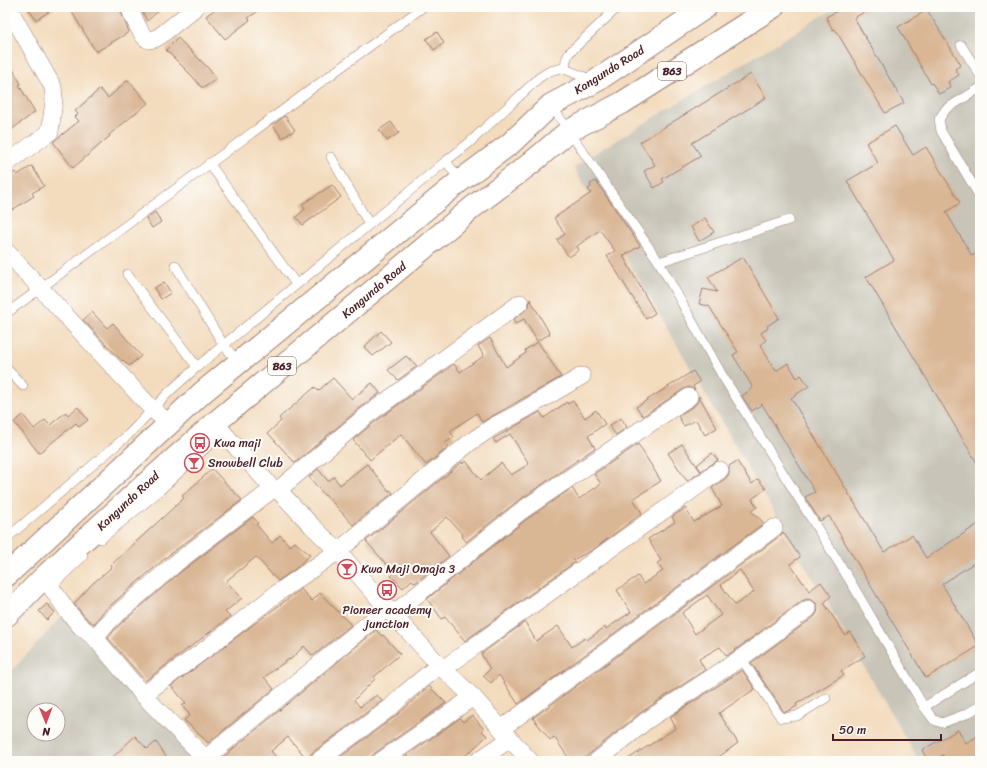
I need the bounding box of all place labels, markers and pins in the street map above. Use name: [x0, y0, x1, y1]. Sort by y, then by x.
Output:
bus stop icon: Kwa maji: [189, 432, 211, 454]
place label: Kwa maji: [214, 432, 261, 454]
bar icon: Snowbell Club: [183, 452, 205, 474]
place label: Snowbell Club: [208, 452, 283, 474]
bar icon: Kwa Maji Omaja 3: [336, 558, 358, 580]
place label: Kwa Maji Omaja 3: [361, 558, 455, 580]
bus stop icon: Pioneer academy junction: [376, 579, 398, 601]
place label: Pioneer academy junction: [342, 599, 432, 635]

